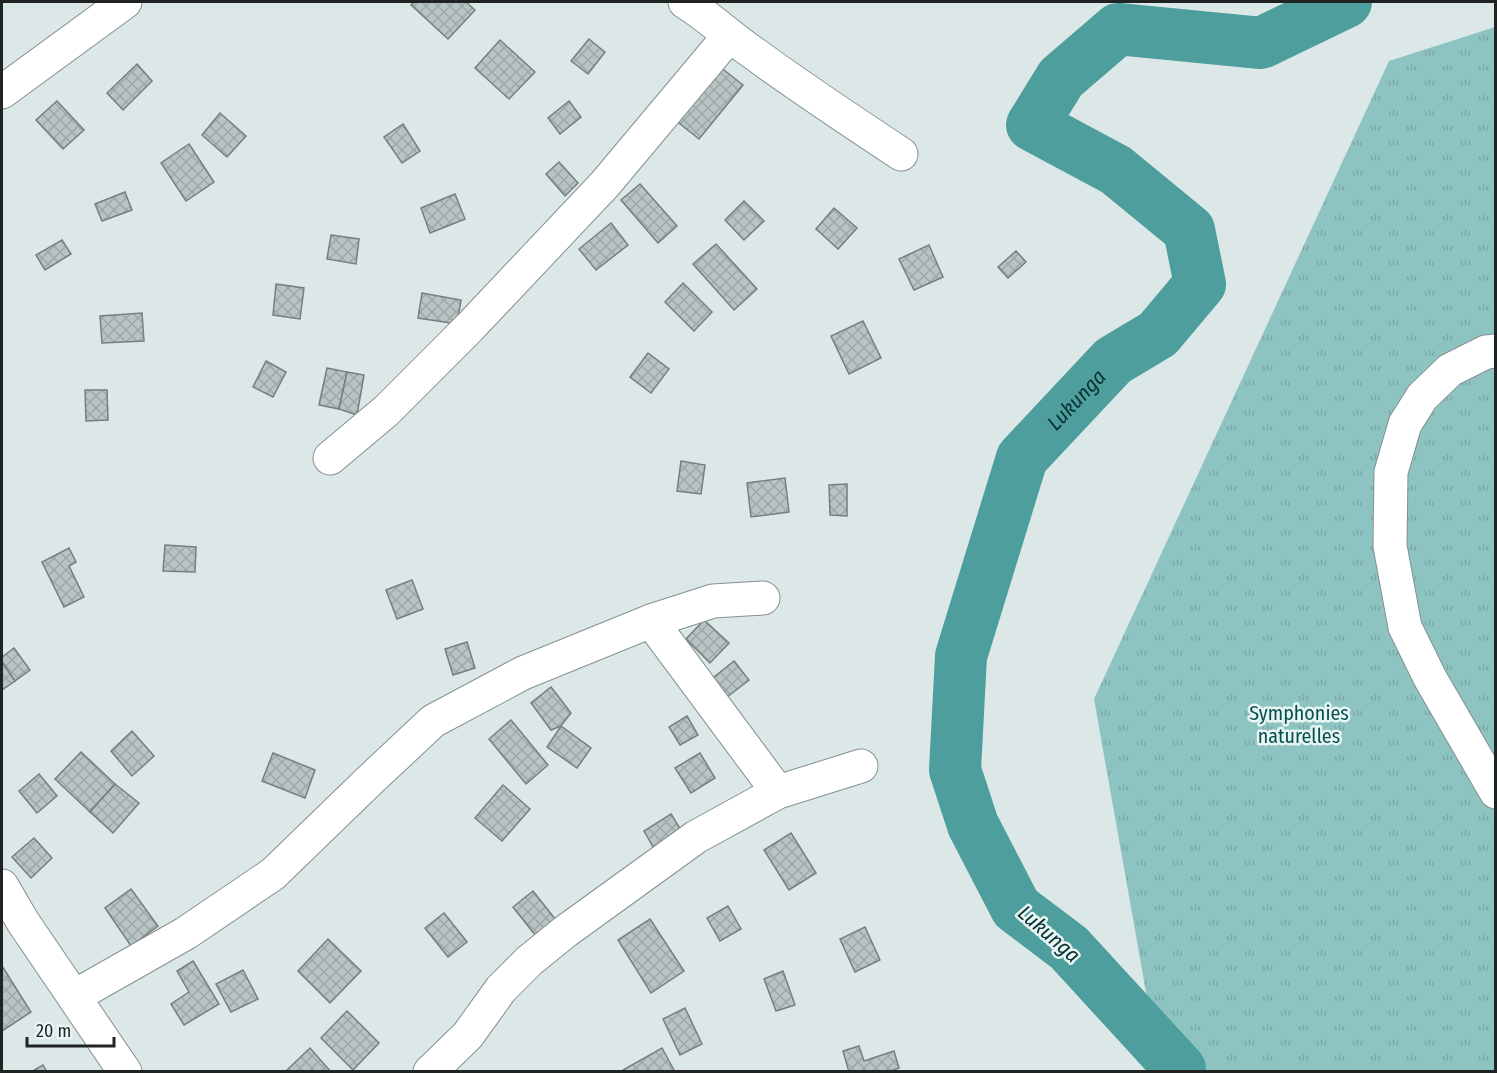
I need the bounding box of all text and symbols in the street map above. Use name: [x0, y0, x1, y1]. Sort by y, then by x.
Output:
water label: Lukunga: [1042, 364, 1111, 436]
park label: Symphonies naturelles: [1249, 701, 1349, 748]
water label: Lukunga: [1013, 900, 1085, 968]
scale bar: [27, 1010, 114, 1048]
text: 20 m: [36, 1020, 71, 1042]

